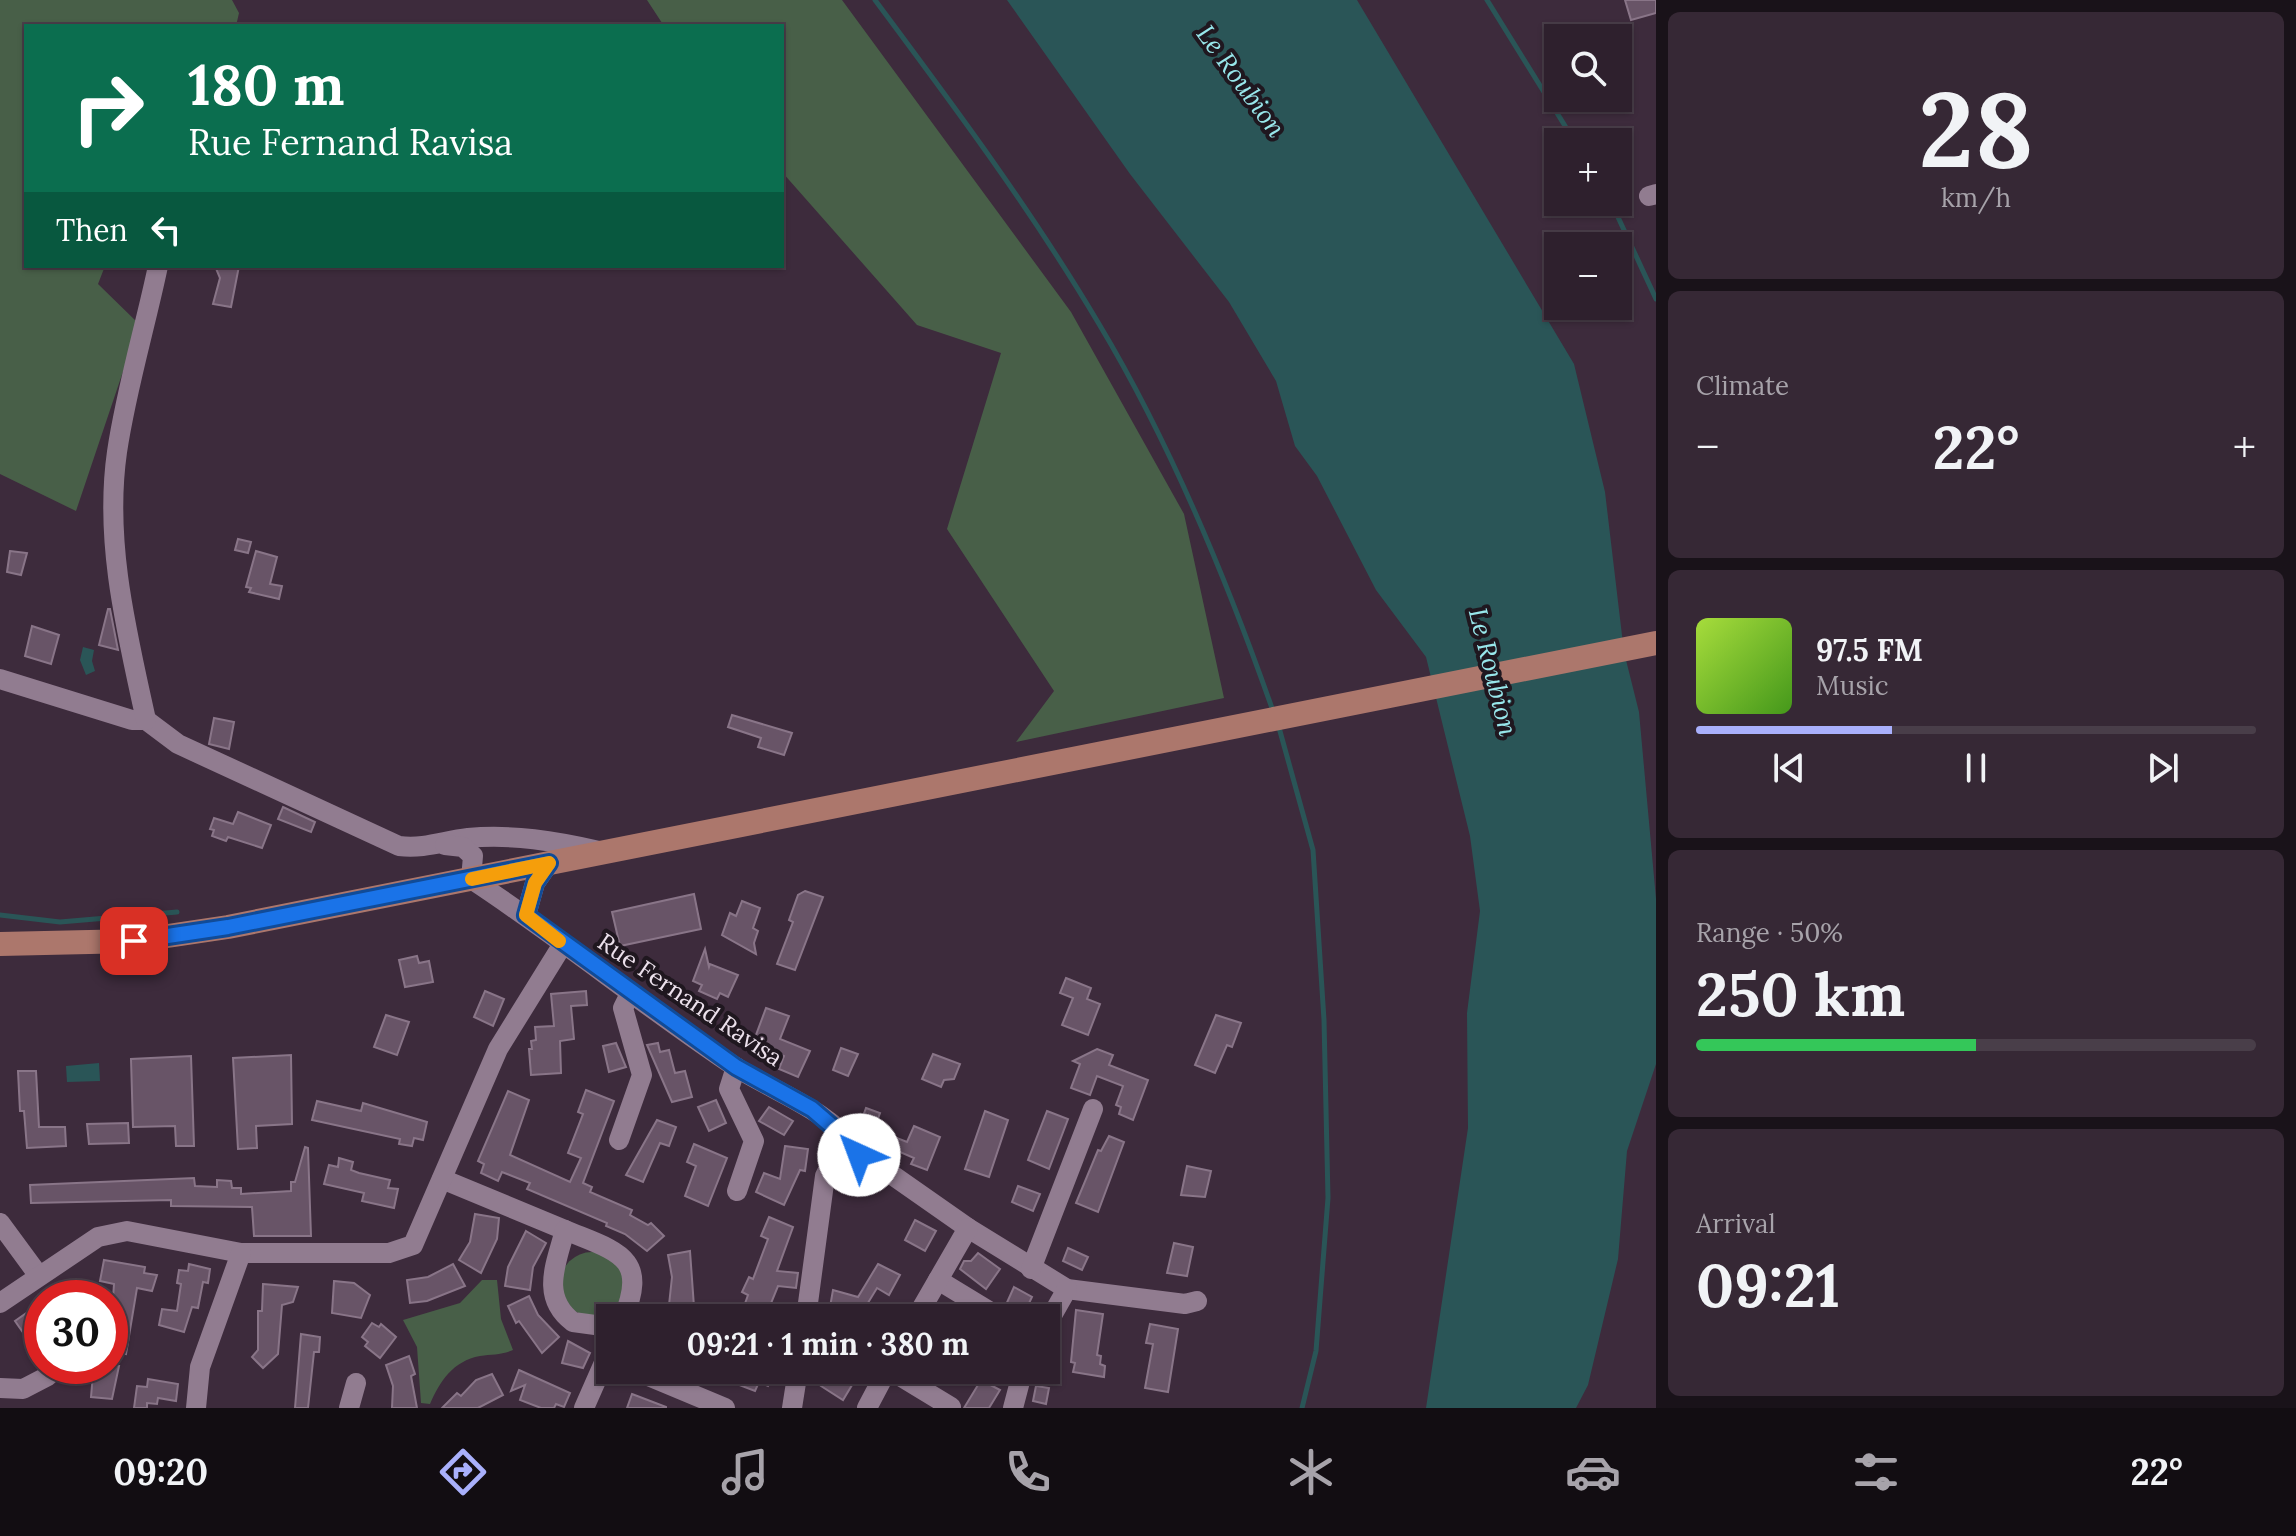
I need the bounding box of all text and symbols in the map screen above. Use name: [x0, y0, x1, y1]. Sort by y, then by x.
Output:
water label: Le Roubion: [1190, 18, 1293, 143]
map controls: [1544, 24, 1632, 320]
button: search: [1544, 24, 1632, 112]
text: 180 m: [188, 49, 345, 120]
icon: right: [56, 56, 160, 160]
text: 28: [1919, 62, 2033, 195]
text: Rue Fernand Ravisa: [188, 119, 513, 165]
button: +: [1544, 128, 1632, 216]
text: km/h: [1941, 181, 2011, 214]
icon: left: [144, 208, 188, 252]
text: Then: [56, 211, 128, 249]
button: −: [1544, 232, 1632, 320]
text: Climate: [1696, 369, 1789, 402]
text: 22°: [1933, 409, 2019, 485]
text: −: [1696, 419, 1719, 475]
text: +: [2233, 419, 2256, 475]
water label: Le Roubion: [1462, 605, 1525, 739]
text: 97.5 FM: [1816, 631, 1923, 669]
text: Music: [1816, 669, 1889, 702]
icon: previous: [1767, 746, 1811, 790]
icon: pause: [1954, 746, 1998, 790]
icon: next: [2141, 746, 2185, 790]
pin: [100, 907, 168, 975]
text: Range · 50%: [1696, 916, 1843, 949]
icon: arrive: [112, 919, 156, 963]
street label: Rue Fernand Ravisa: [592, 926, 789, 1073]
text: 250 km: [1696, 956, 1905, 1032]
position arrow: [817, 1113, 901, 1197]
text: Arrival: [1696, 1207, 1775, 1240]
text: 09:21: [1696, 1247, 1840, 1323]
speed limit sign: 30: [24, 1280, 128, 1384]
text: 09:21 · 1 min · 380 m: [687, 1325, 969, 1363]
icon: directions: [435, 1444, 491, 1500]
icon: music: [717, 1444, 773, 1500]
icon: phone: [1000, 1444, 1056, 1500]
icon: climate: [1283, 1444, 1339, 1500]
icon: car: [1565, 1444, 1621, 1500]
icon: filters: [1848, 1444, 1904, 1500]
text: 09:20: [113, 1449, 208, 1495]
text: 22°: [2131, 1449, 2183, 1495]

